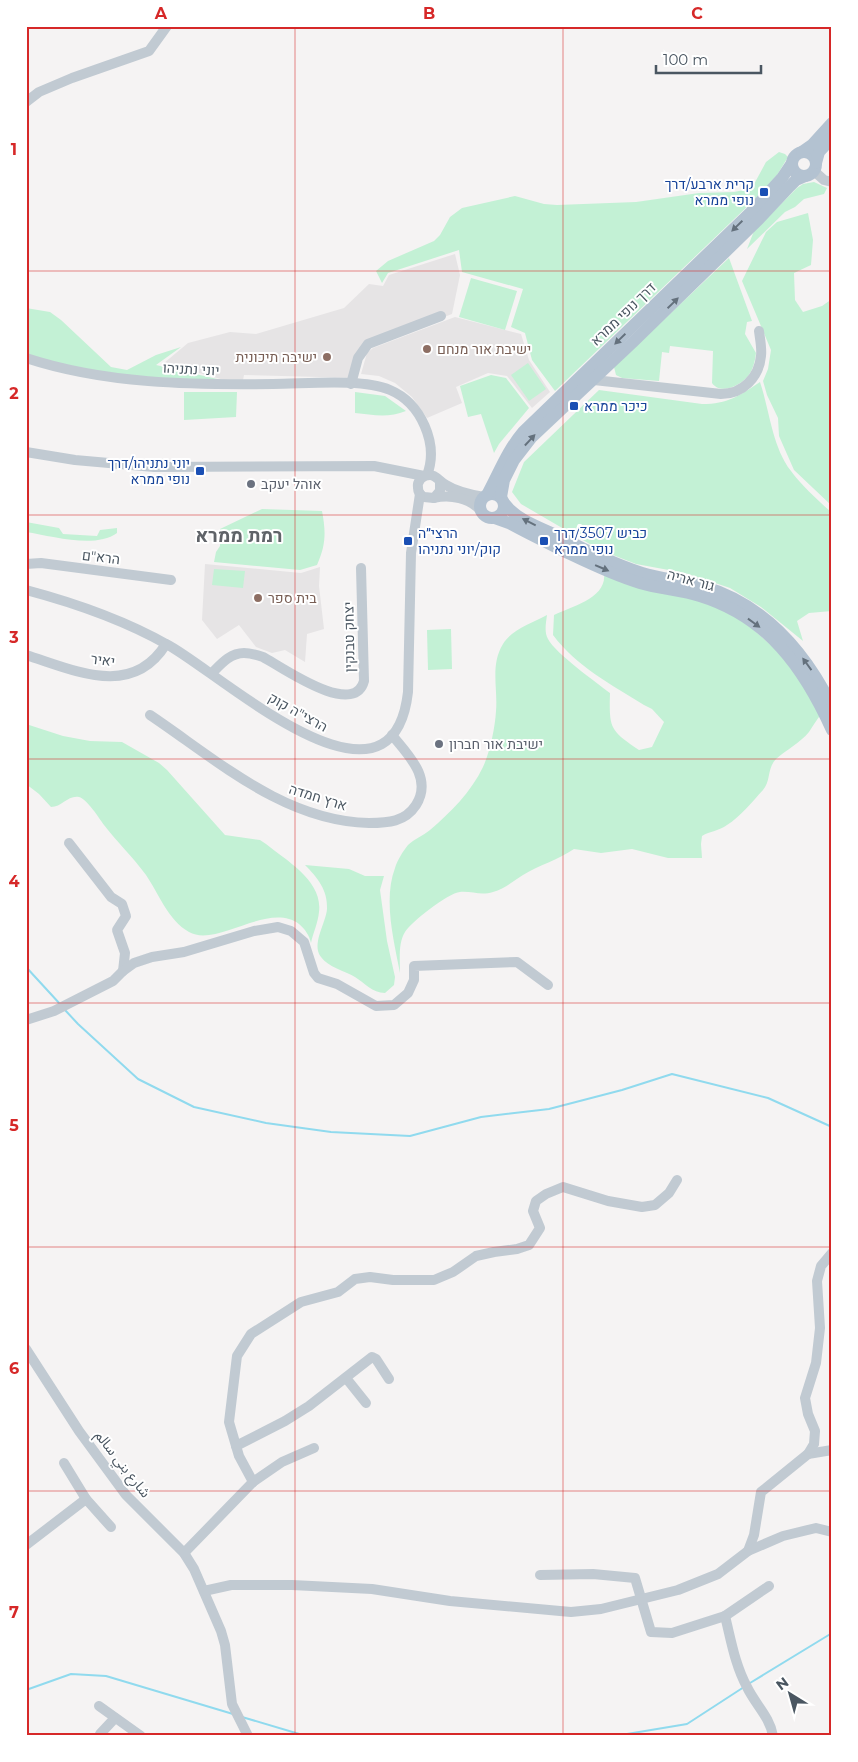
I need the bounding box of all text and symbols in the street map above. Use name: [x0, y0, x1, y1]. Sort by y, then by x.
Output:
text: A: [154, 4, 168, 23]
text: B: [423, 4, 435, 23]
text: C: [691, 4, 703, 23]
scale bar: [656, 42, 760, 74]
text: 100 m: [663, 50, 708, 69]
text: 1: [11, 140, 17, 159]
place label: קרית ארבע/דרך נופי ממרא: [665, 175, 754, 209]
marker: קרית ארבע/דרך נופי ממרא: [758, 186, 770, 198]
one-way arrow: [731, 220, 743, 232]
street label: דרך נופי ממרא: [586, 278, 660, 350]
one-way arrow: [666, 297, 678, 309]
one-way arrow: [614, 333, 626, 345]
place label: ישיבת אור מנחם: [437, 340, 531, 358]
marker: ישיבת אור מנחם: [421, 343, 433, 355]
place label: ישיבה תיכונית: [235, 348, 317, 366]
marker: ישיבה תיכונית: [321, 351, 333, 363]
street label: יוני נתניהו: [162, 359, 220, 379]
text: 2: [9, 384, 19, 403]
place label: כיכר ממרא: [584, 397, 647, 415]
marker: כיכר ממרא: [568, 400, 580, 412]
one-way arrow: [524, 434, 536, 446]
place label: יוני נתניהו/דרך נופי ממרא: [107, 454, 190, 488]
marker: יוני נתניהו/דרך נופי ממרא: [194, 465, 206, 477]
place label: אוהל יעקב: [261, 475, 322, 493]
marker: אוהל יעקב: [245, 478, 257, 490]
one-way arrow: [521, 518, 536, 526]
district label: רמת ממרא: [196, 524, 282, 547]
place label: הרצי״ה קוק/יוני נתניהו: [418, 524, 501, 558]
place label: כביש 3507/דרך נופי ממרא: [554, 524, 647, 558]
marker: הרצי״ה קוק/יוני נתניהו: [402, 535, 414, 547]
marker: כביש 3507/דרך נופי ממרא: [538, 535, 550, 547]
street label: הרא"ם: [81, 546, 121, 568]
one-way arrow: [595, 565, 609, 573]
street label: גור אריה: [665, 565, 717, 595]
place label: בית ספר: [268, 589, 317, 607]
marker: בית ספר: [252, 592, 264, 604]
street label: יצחק טבנקין: [339, 601, 359, 673]
one-way arrow: [747, 618, 761, 628]
text: 3: [8, 628, 19, 647]
street label: יאיר: [90, 650, 116, 670]
one-way arrow: [802, 658, 813, 671]
street label: הרצי"ה קוק: [265, 688, 331, 736]
place label: ישיבת אור חברון: [449, 735, 543, 753]
marker: ישיבת אור חברון: [433, 738, 445, 750]
street label: ארץ חמדה: [287, 780, 349, 814]
text: 4: [8, 872, 20, 891]
text: 5: [9, 1116, 19, 1135]
text: 6: [9, 1359, 19, 1378]
street label: شارع بني سالم: [89, 1427, 155, 1502]
text: 7: [9, 1603, 19, 1622]
north arrow: [766, 1670, 816, 1720]
text: N: [772, 1673, 792, 1694]

